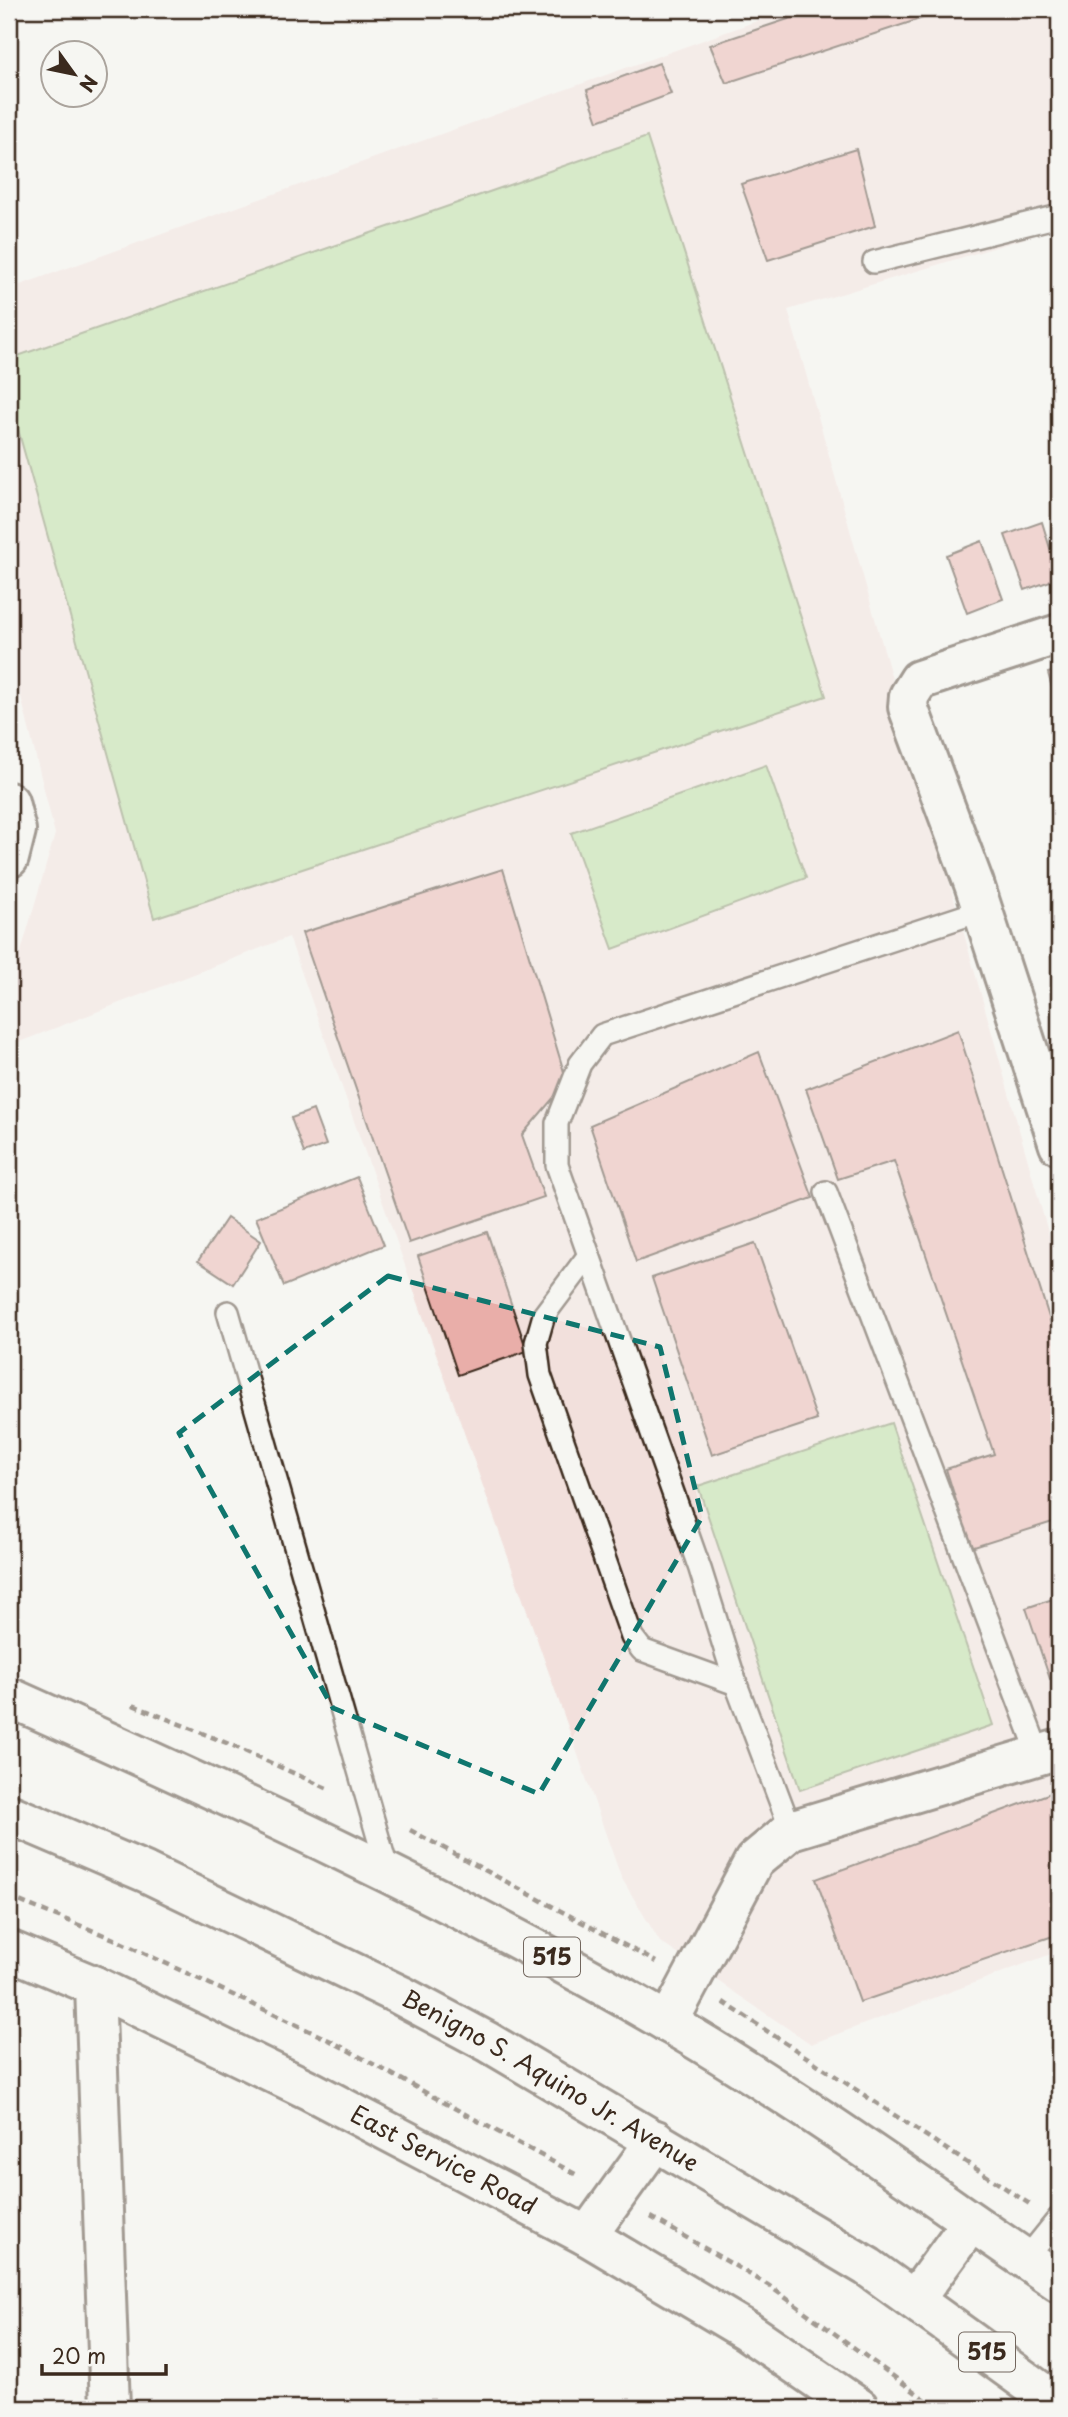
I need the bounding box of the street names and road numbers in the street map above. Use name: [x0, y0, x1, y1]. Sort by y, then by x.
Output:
road number: 515: [524, 1938, 580, 1976]
street label: Benigno S. Aquino Jr. Avenue: [396, 1979, 707, 2179]
street label: East Service Road: [345, 2095, 544, 2223]
road number: 515: [959, 2332, 1015, 2372]

